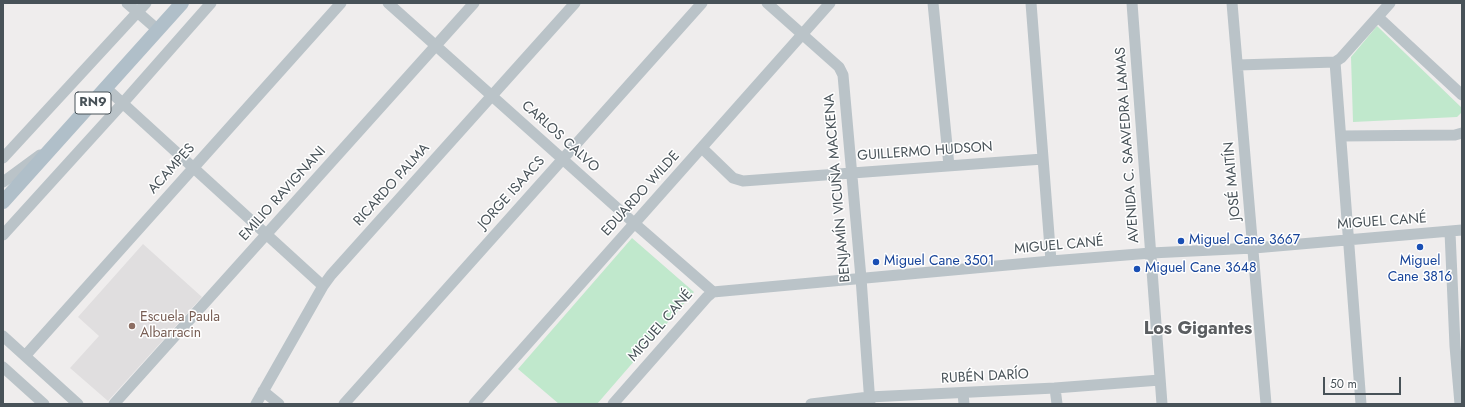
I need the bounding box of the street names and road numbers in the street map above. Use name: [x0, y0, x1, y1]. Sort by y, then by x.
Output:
street label: AVENIDA C. SAAVEDRA LAMAS: [1113, 46, 1143, 244]
road number: RN9: [75, 92, 111, 114]
street label: BENJAMÍN VICUÑA MACKENA: [821, 93, 855, 283]
street label: CARLOS CALVO: [518, 98, 602, 176]
street label: GUILLERMO HUDSON: [857, 139, 993, 165]
street label: ACAMPES: [145, 140, 199, 198]
street label: RICARDO PALMA: [351, 140, 433, 230]
street label: JOSÉ MAITÍN: [1221, 141, 1245, 221]
street label: EMILIO RAVIGNANI: [236, 143, 330, 245]
street label: EDUARDO WILDE: [598, 148, 684, 240]
street label: JORGE ISAACS: [475, 153, 549, 233]
street label: MIGUEL CANÉ: [1337, 210, 1427, 234]
street label: MIGUEL CANÉ: [1014, 234, 1104, 258]
street label: MIGUEL CANÉ: [625, 287, 697, 365]
street label: RUBÉN DARÍO: [941, 366, 1029, 388]

